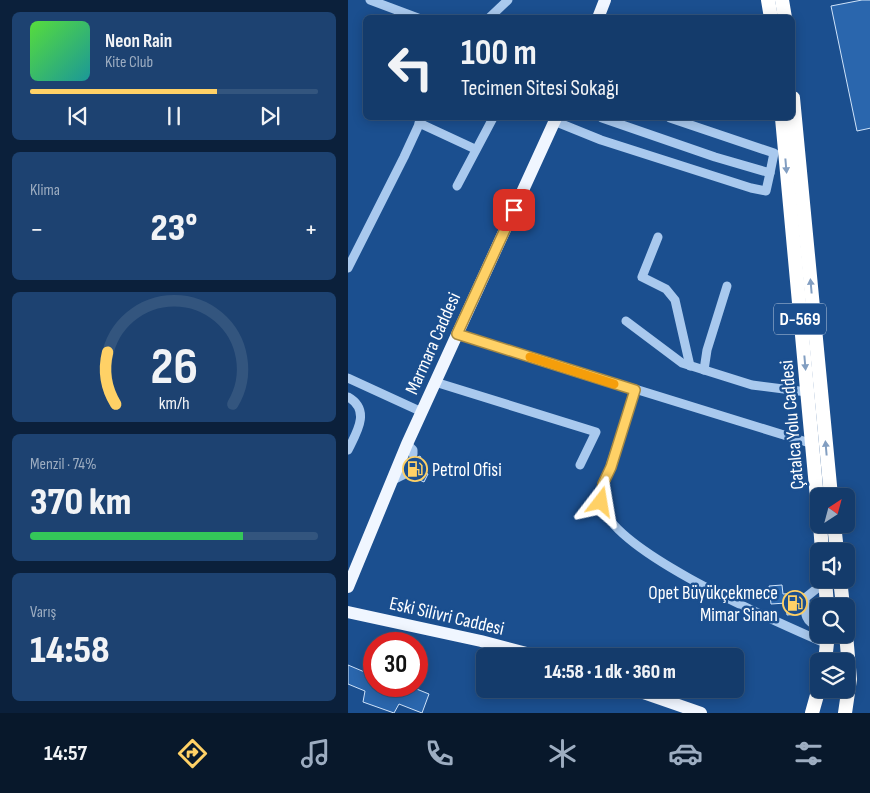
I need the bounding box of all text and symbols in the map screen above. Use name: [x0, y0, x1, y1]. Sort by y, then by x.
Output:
text: Neon Rain: [105, 30, 172, 53]
text: 100 m: [461, 32, 537, 75]
icon: left: [378, 35, 443, 100]
text: Kite Club: [105, 53, 153, 72]
text: Tecimen Sitesi Sokağı: [461, 75, 619, 102]
icon: previous: [64, 102, 92, 130]
icon: pause: [160, 102, 188, 130]
icon: next: [256, 102, 284, 130]
one-way arrow: [783, 158, 791, 174]
text: Klima: [30, 181, 60, 200]
pin: [493, 189, 535, 231]
icon: arrive: [500, 196, 528, 224]
text: 23°: [151, 206, 197, 251]
text: −: [30, 213, 44, 246]
text: +: [304, 213, 318, 246]
one-way arrow: [807, 278, 815, 294]
street label: Marmara Caddesi: [401, 289, 466, 398]
road number: D-569: [774, 304, 826, 334]
text: 26: [150, 336, 198, 399]
one-way arrow: [801, 355, 809, 371]
street label: Çatalca Yolu Caddesi: [775, 359, 810, 491]
text: km/h: [159, 393, 189, 414]
one-way arrow: [822, 439, 830, 455]
text: Menzil · 74%: [30, 455, 97, 474]
fuel station icon: Petrol Ofisi: [402, 456, 428, 482]
place label: Petrol Ofisi: [432, 459, 502, 482]
position arrow: [574, 475, 626, 527]
text: 370 km: [30, 480, 131, 525]
north arrow: [810, 488, 856, 532]
map controls: [810, 488, 855, 698]
button: sound: [810, 543, 855, 588]
place label: Opet Büyükçekmece Mimar Sinan: [648, 582, 778, 627]
fuel station icon: Opet Büyükçekmece Mimar Sinan: [782, 590, 808, 616]
street label: Eski Silivri Caddesi: [387, 592, 506, 641]
button: search: [810, 598, 855, 643]
text: Varış: [30, 603, 56, 622]
text: 14:58: [30, 628, 109, 673]
speed limit sign: 30: [363, 632, 428, 697]
button: layers: [810, 653, 855, 698]
text: 14:58 · 1 dk · 360 m: [544, 661, 676, 684]
icon: directions: [175, 736, 210, 771]
icon: music: [298, 736, 333, 771]
icon: phone: [422, 736, 457, 771]
icon: climate: [545, 736, 580, 771]
icon: car: [668, 736, 703, 771]
icon: filters: [791, 736, 826, 771]
text: 14:57: [44, 740, 87, 767]

